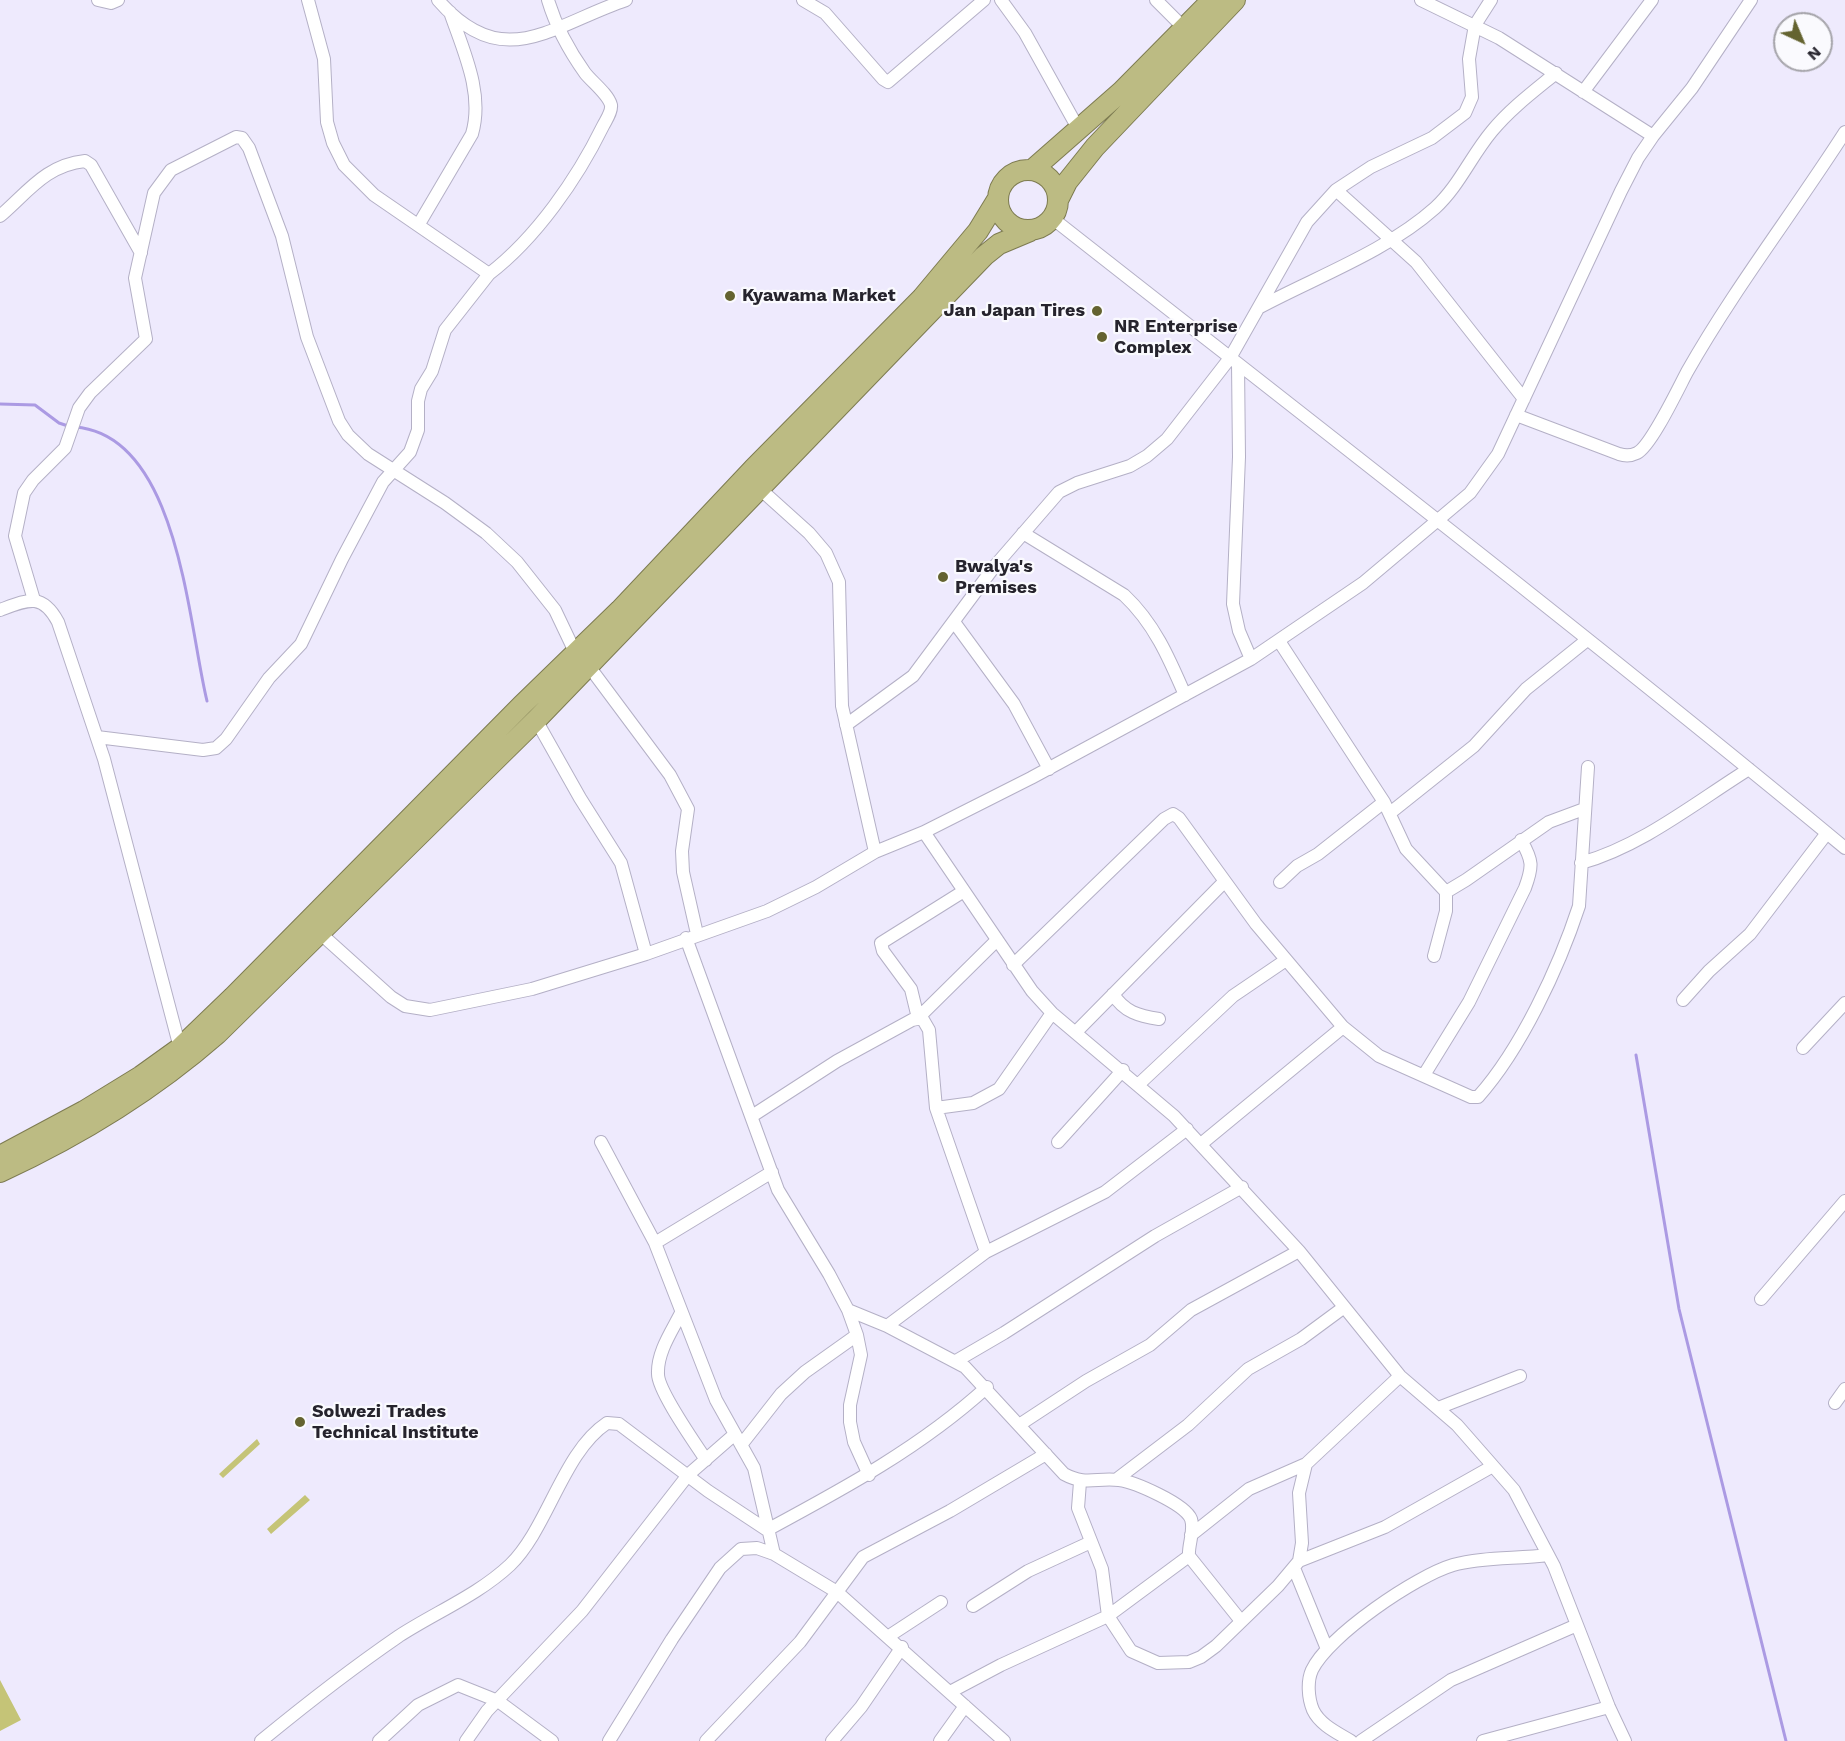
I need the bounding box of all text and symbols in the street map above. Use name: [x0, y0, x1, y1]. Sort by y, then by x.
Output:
north arrow: [1773, 12, 1833, 72]
text: N: [1804, 43, 1825, 65]
place label: Kyawama Market: [742, 285, 896, 307]
marker: Kyawama Market: [723, 289, 737, 303]
place label: Jan Japan Tires: [944, 300, 1085, 322]
marker: Jan Japan Tires: [1090, 304, 1104, 318]
place label: NR Enterprise Complex: [1114, 316, 1238, 358]
marker: NR Enterprise Complex: [1095, 330, 1109, 344]
place label: Bwalya's Premises: [955, 556, 1037, 598]
marker: Bwalya's Premises: [936, 570, 950, 584]
place label: Solwezi Trades Technical Institute: [312, 1401, 479, 1444]
marker: Solwezi Trades Technical Institute: [293, 1415, 307, 1429]

